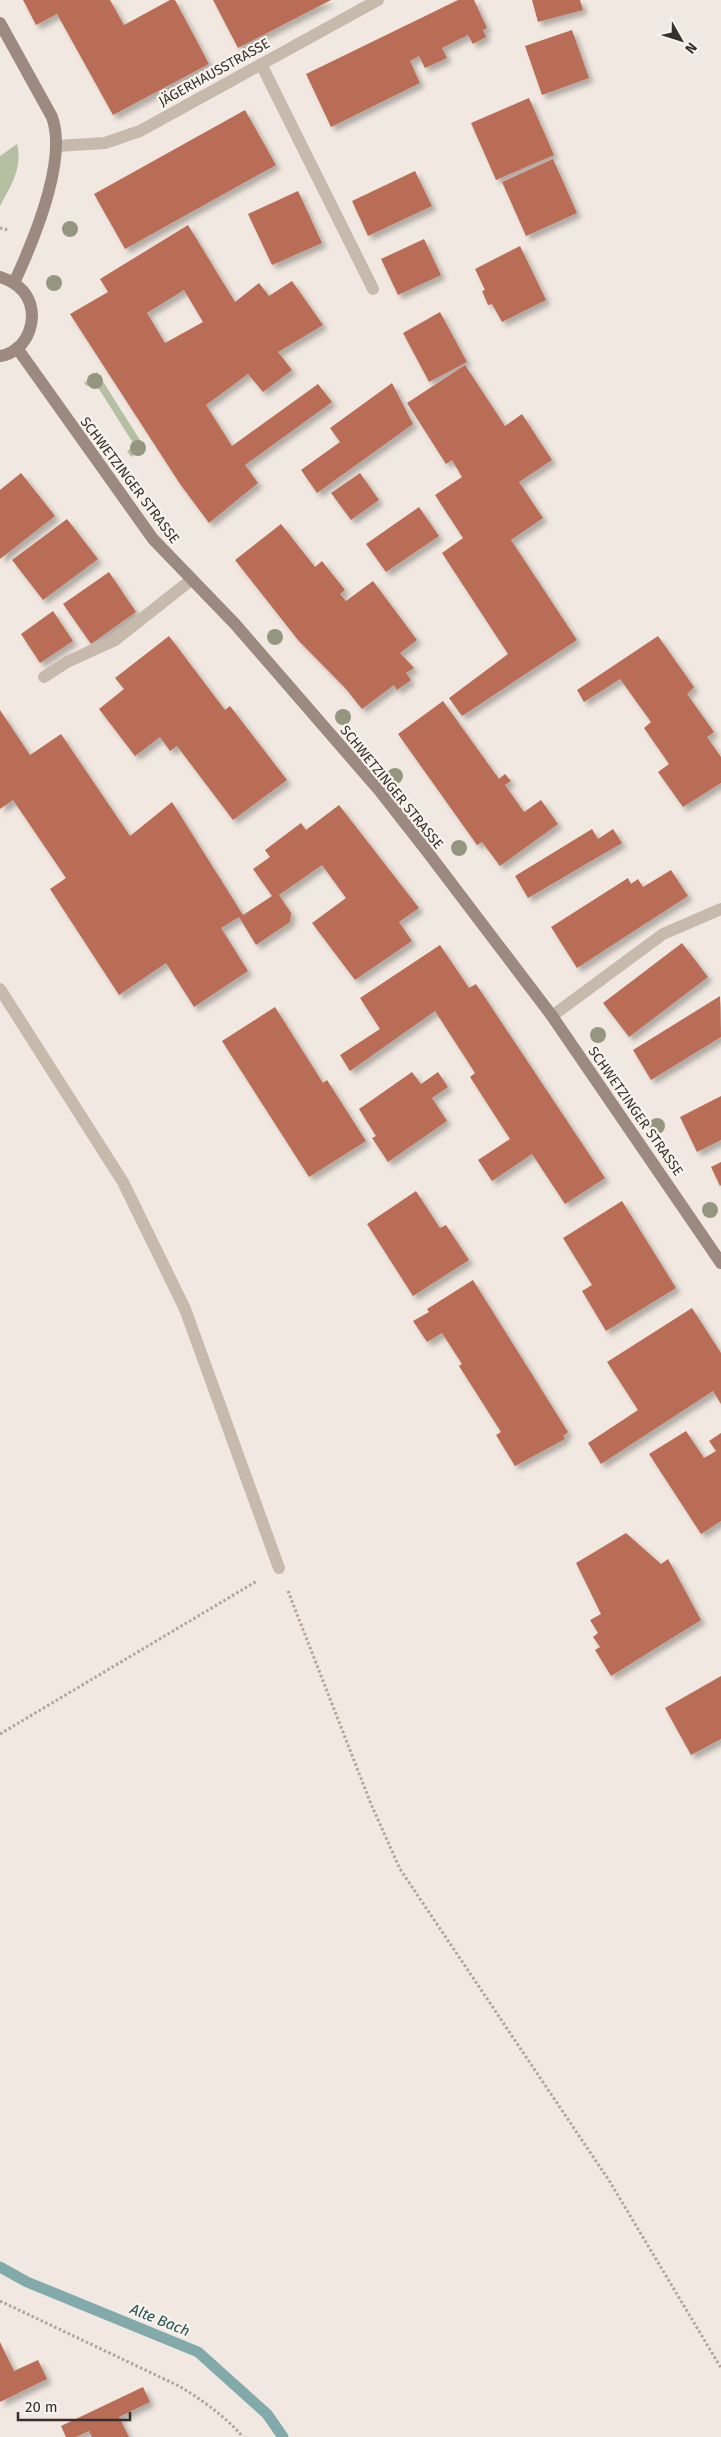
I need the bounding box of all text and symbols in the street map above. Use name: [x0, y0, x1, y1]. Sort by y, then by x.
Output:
north arrow: [656, 15, 706, 65]
street label: JÄGERHAUSSTRASSE: [156, 35, 273, 110]
text: N: [681, 39, 700, 57]
street label: SCHWETZINGER STRASSE: [76, 414, 183, 547]
street label: SCHWETZINGER STRASSE: [337, 722, 447, 853]
street label: SCHWETZINGER STRASSE: [584, 1043, 687, 1179]
water label: Alte Bach: [127, 2300, 193, 2340]
scale bar: [18, 2390, 130, 2422]
text: 20 m: [25, 2398, 58, 2416]

